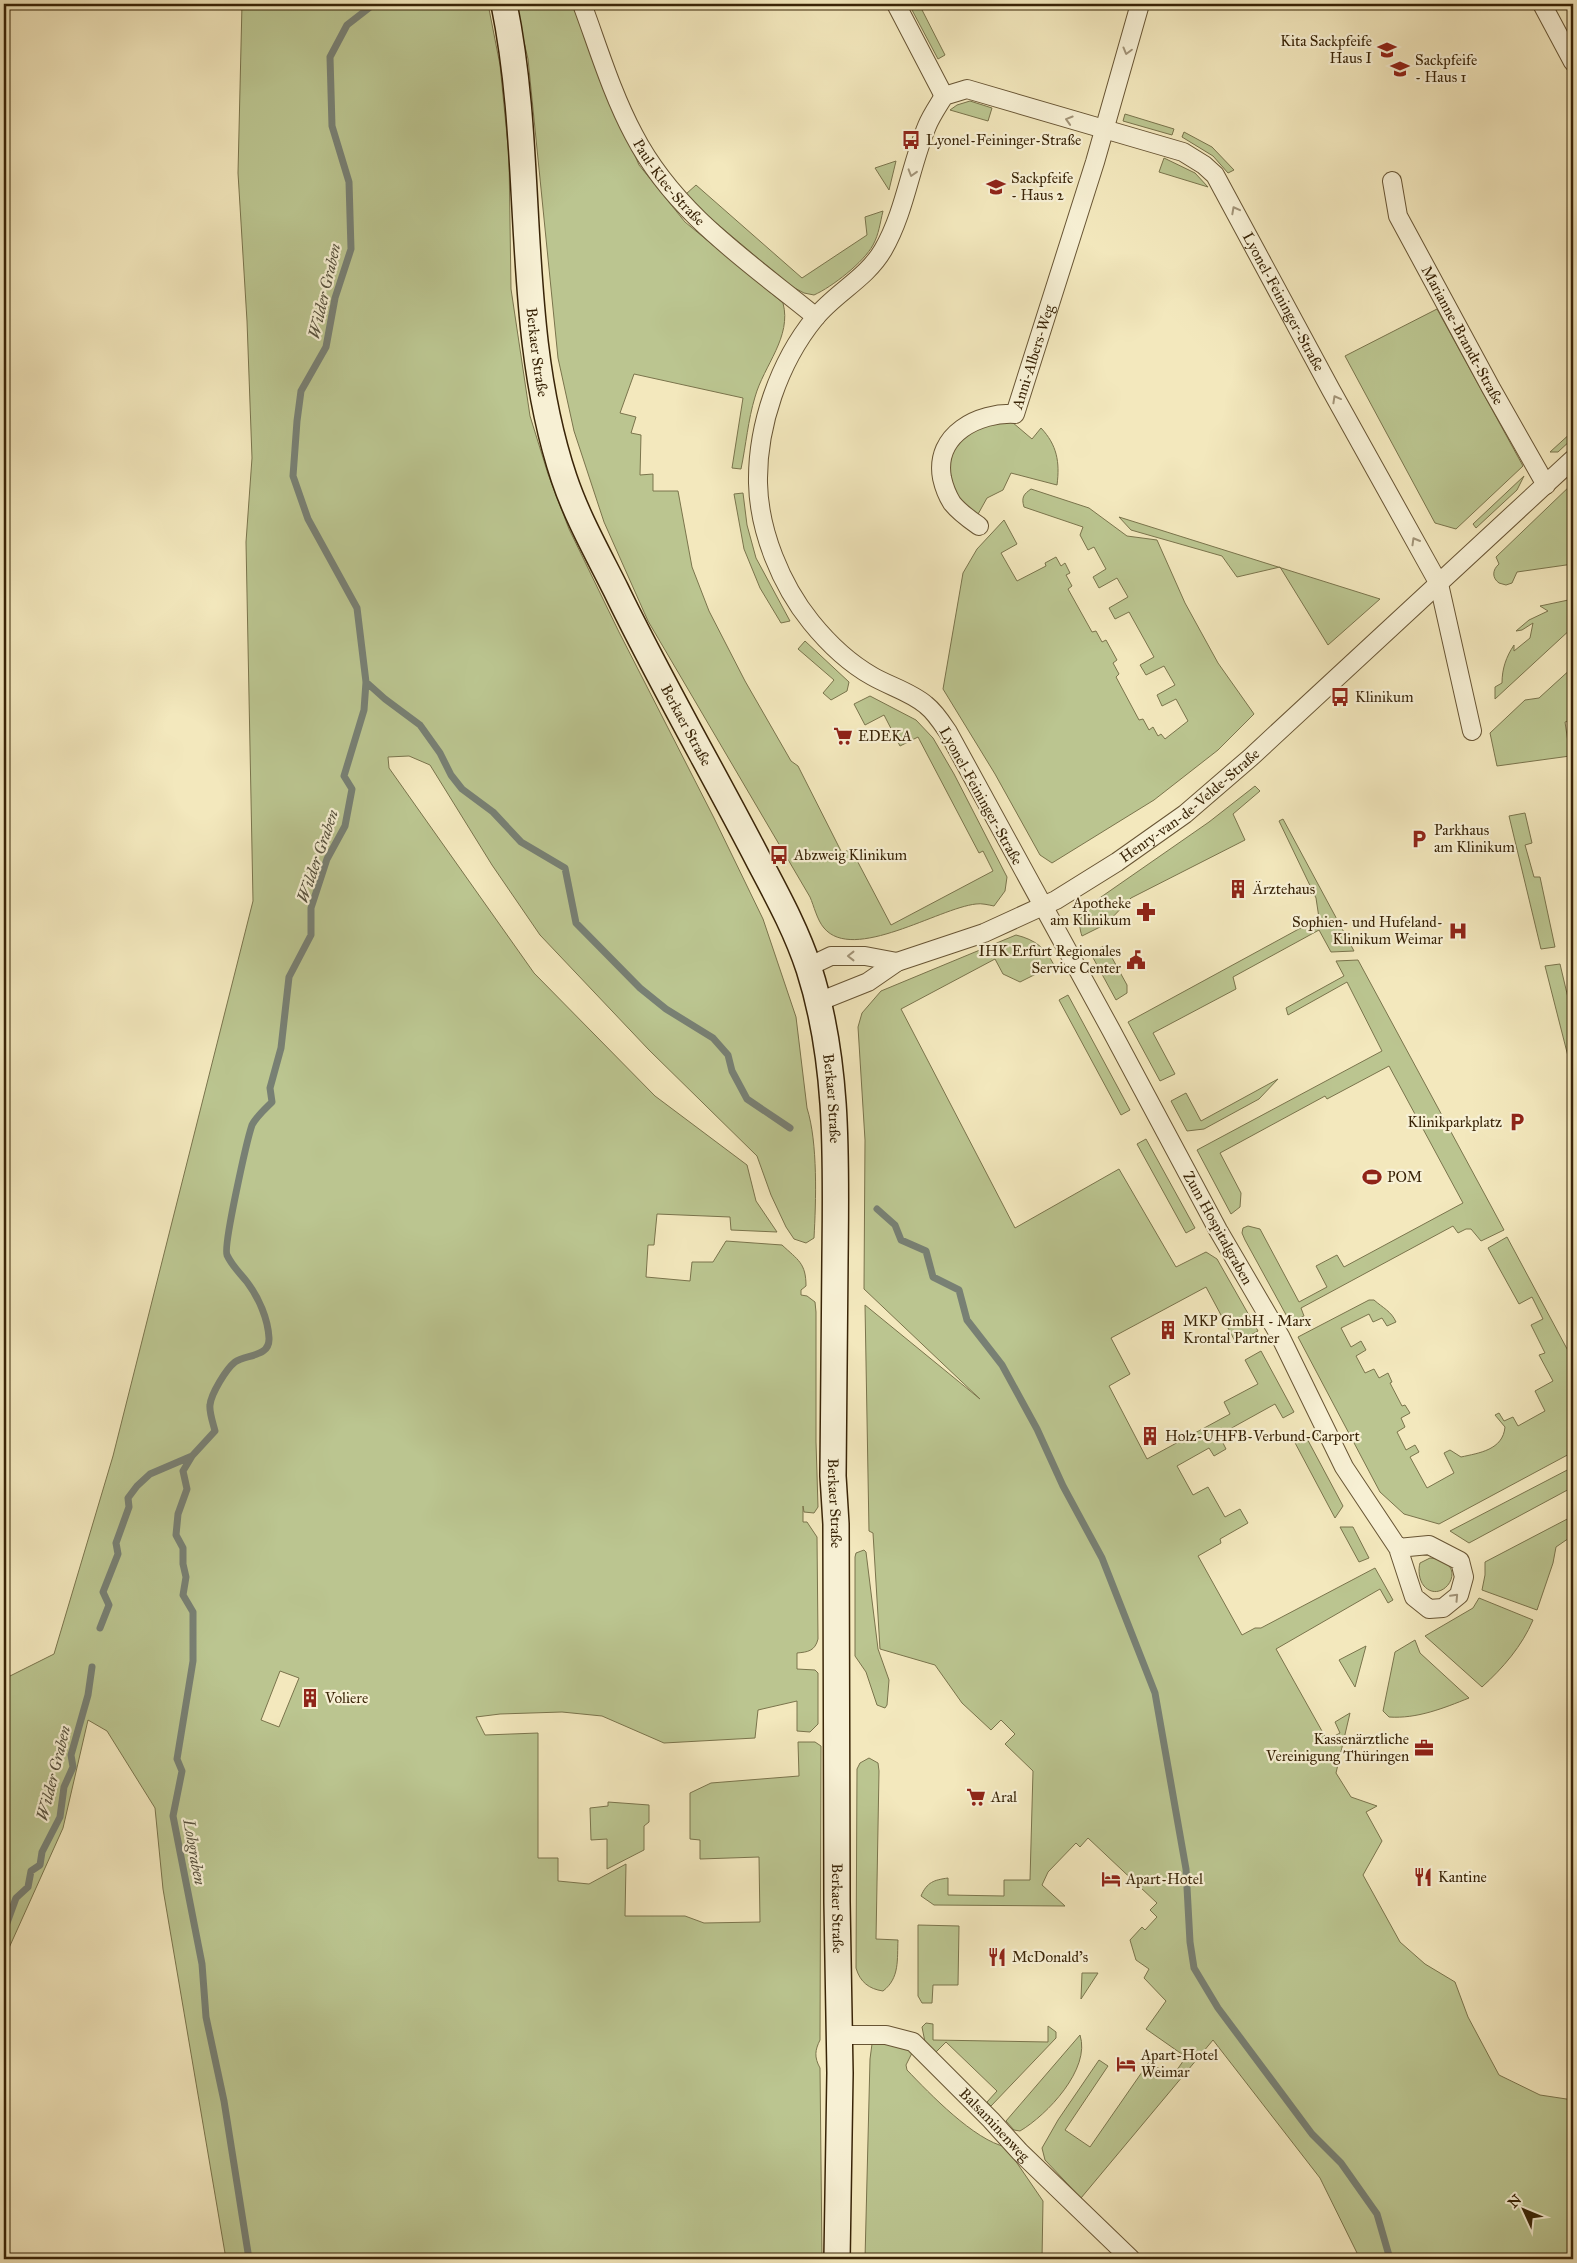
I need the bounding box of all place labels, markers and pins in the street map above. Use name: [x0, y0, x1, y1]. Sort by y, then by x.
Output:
place label: Kita Sackpfeife Haus I: [1280, 32, 1372, 67]
school or university icon: Kita Sackpfeife Haus I: [1376, 39, 1398, 61]
place label: Sackpfeife - Haus 1: [1415, 51, 1477, 86]
school or university icon: Sackpfeife - Haus 1: [1389, 58, 1411, 80]
bus stop icon: Lyonel-Feininger-Straße: [900, 129, 922, 151]
place label: Lyonel-Feininger-Straße: [926, 131, 1081, 149]
place label: Sackpfeife - Haus 2: [1011, 169, 1073, 204]
school or university icon: Sackpfeife - Haus 2: [985, 176, 1007, 198]
bus stop icon: Klinikum: [1329, 686, 1351, 708]
place label: Klinikum: [1355, 688, 1414, 706]
supermarket icon: EDEKA: [832, 725, 854, 747]
place label: EDEKA: [858, 727, 912, 745]
place label: Parkhaus am Klinikum: [1434, 821, 1515, 856]
parking icon: Parkhaus am Klinikum: [1408, 828, 1430, 850]
bus stop icon: Abzweig Klinikum: [768, 844, 790, 866]
place label: Abzweig Klinikum: [793, 846, 908, 864]
building icon: Ärztehaus: [1227, 878, 1249, 900]
place label: Ärztehaus: [1252, 880, 1315, 898]
place label: Apotheke am Klinikum: [1050, 894, 1131, 929]
pharmacy icon: Apotheke am Klinikum: [1135, 901, 1157, 923]
place label: Sophien- und Hufeland- Klinikum Weimar: [1292, 913, 1443, 948]
hospital icon: Sophien- und Hufeland- Klinikum Weimar: [1447, 920, 1469, 942]
place label: IHK Erfurt Regionales Service Center: [979, 942, 1121, 977]
public building icon: IHK Erfurt Regionales Service Center: [1125, 949, 1147, 971]
parking icon: Klinikparkplatz: [1506, 1111, 1528, 1133]
place label: Klinikparkplatz: [1408, 1113, 1502, 1131]
sports icon: POM: [1361, 1166, 1383, 1188]
place label: POM: [1387, 1168, 1422, 1186]
place label: MKP GmbH - Marx Krontal Partner: [1183, 1312, 1311, 1347]
building icon: MKP GmbH - Marx Krontal Partner: [1157, 1319, 1179, 1341]
building icon: Holz-UHFB-Verbund-Carport: [1139, 1425, 1161, 1447]
place label: Holz-UHFB-Verbund-Carport: [1165, 1427, 1360, 1445]
building icon: Voliere: [299, 1687, 321, 1709]
place label: Voliere: [324, 1689, 368, 1707]
place label: Kassenärztliche Vereinigung Thüringen: [1265, 1730, 1409, 1765]
office icon: Kassenärztliche Vereinigung Thüringen: [1413, 1737, 1435, 1759]
supermarket icon: Aral: [965, 1786, 987, 1808]
place label: Aral: [990, 1788, 1018, 1806]
restaurant icon: Kantine: [1412, 1866, 1434, 1888]
hotel icon: Apart-Hotel: [1100, 1868, 1122, 1890]
place label: Kantine: [1438, 1868, 1487, 1886]
place label: Apart-Hotel: [1125, 1870, 1204, 1888]
restaurant icon: McDonald's: [986, 1946, 1008, 1968]
place label: McDonald's: [1012, 1948, 1088, 1966]
place label: Apart-Hotel Weimar: [1140, 2046, 1219, 2081]
hotel icon: Apart-Hotel Weimar: [1115, 2053, 1137, 2075]

